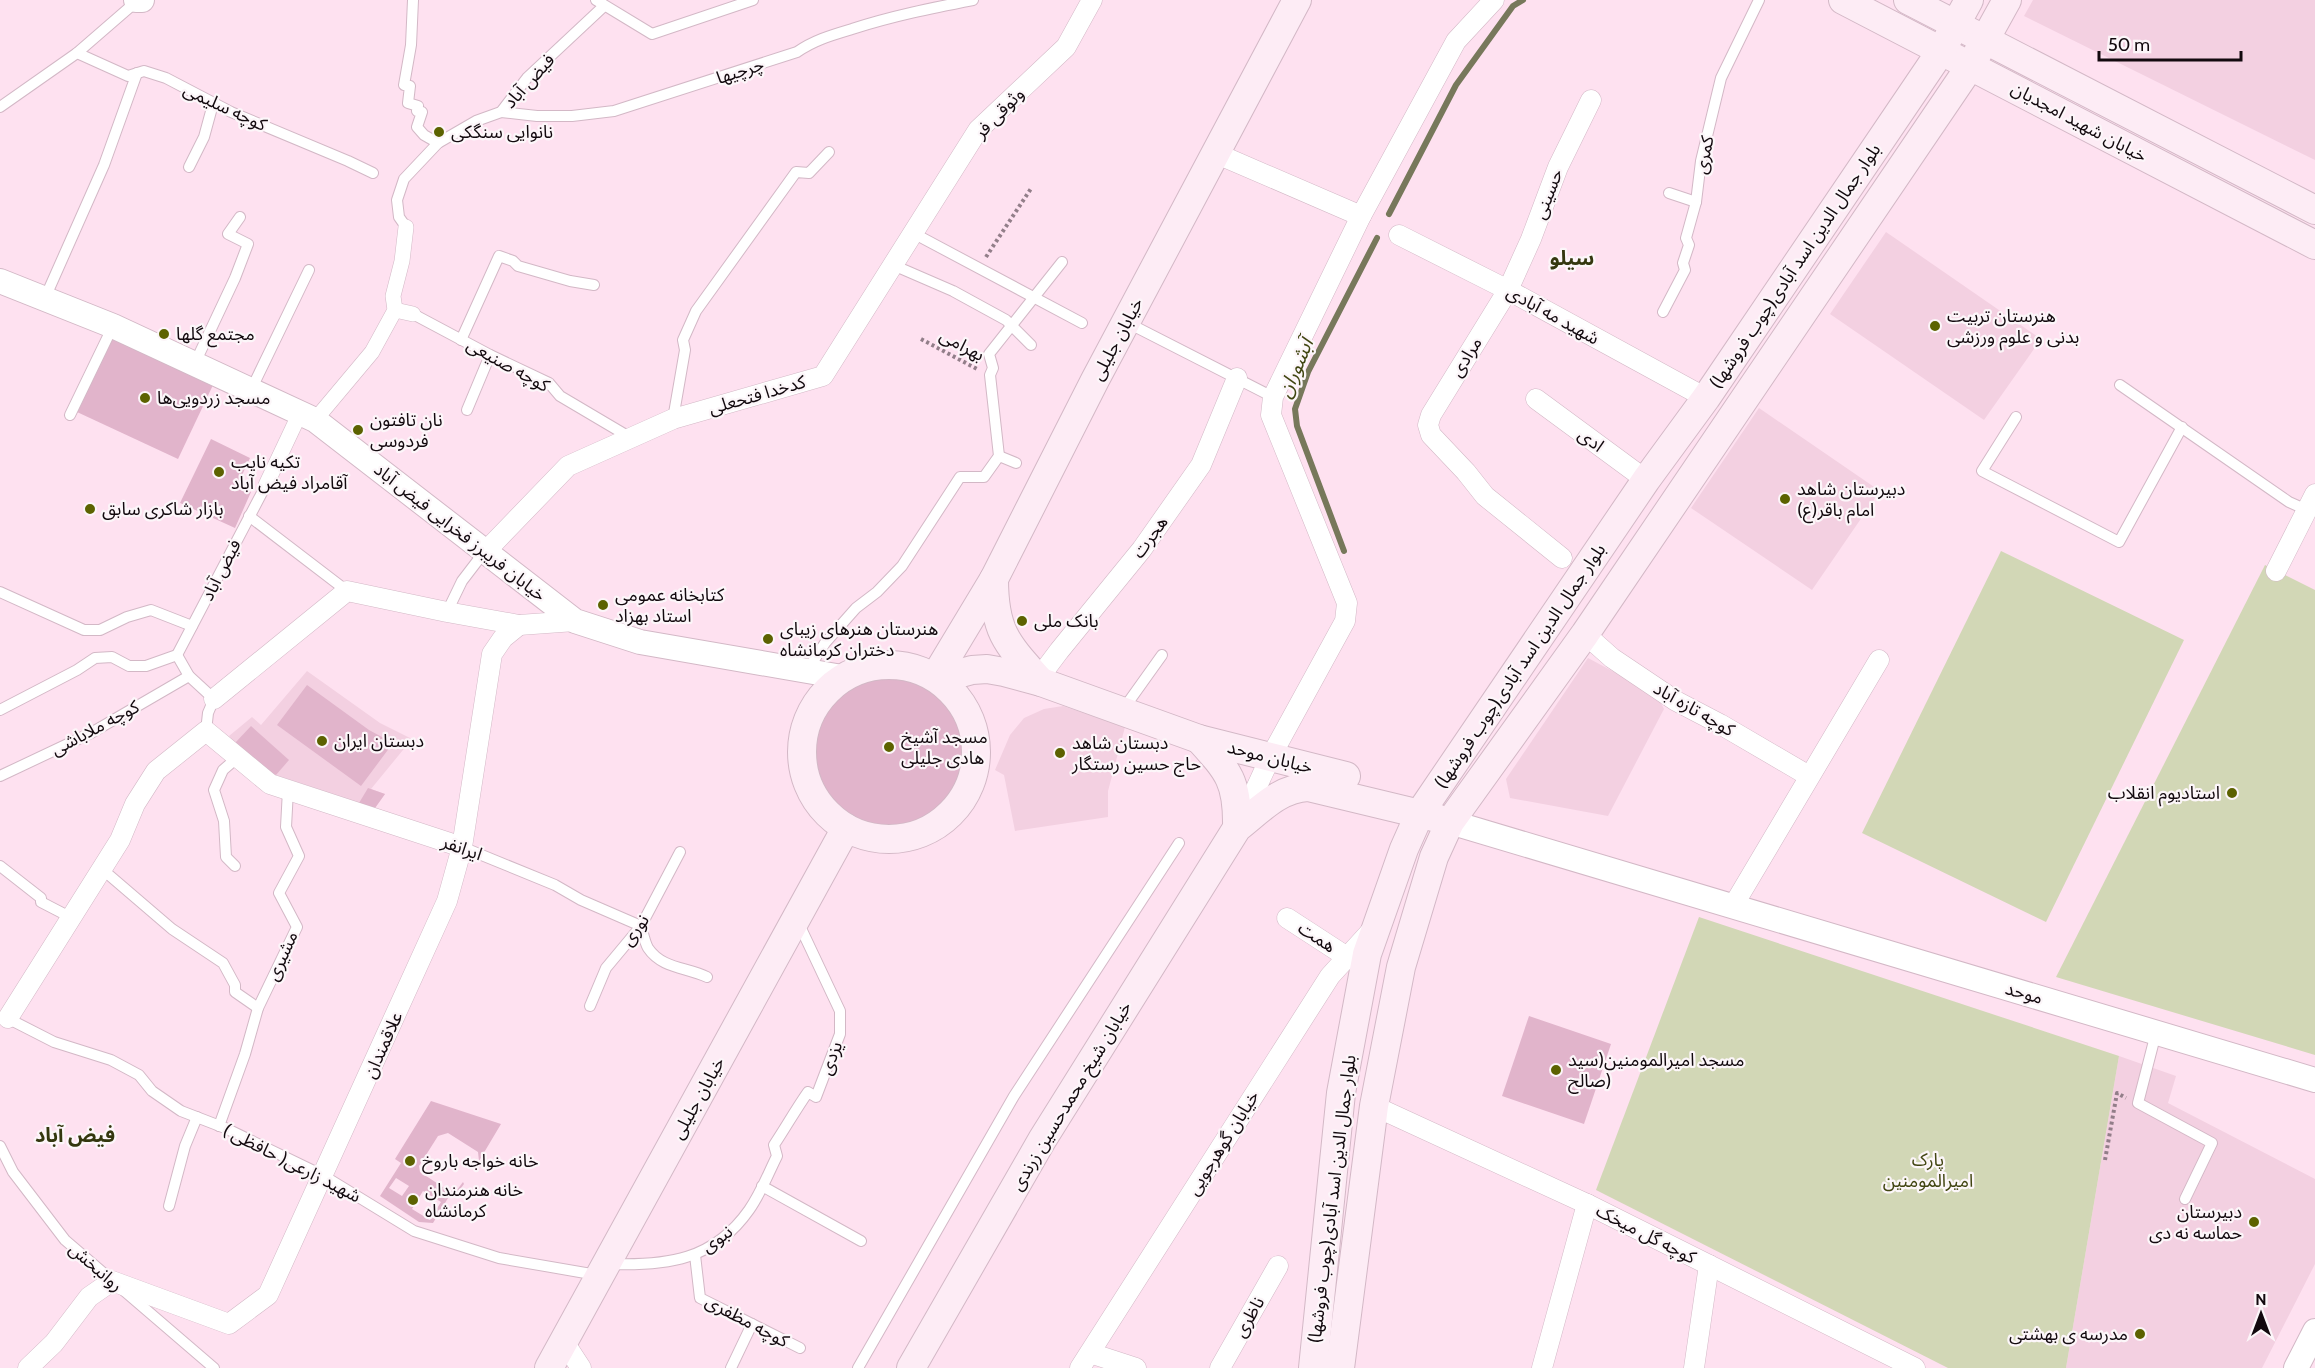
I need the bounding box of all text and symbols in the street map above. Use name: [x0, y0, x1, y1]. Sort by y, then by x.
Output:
scale bar: [2099, 24, 2242, 62]
text: 50 m: [2108, 34, 2150, 56]
street label: فیض آباد: [499, 49, 559, 113]
street label: چرچیها: [713, 53, 767, 89]
street label: خیابان شهید امجدیان: [2007, 77, 2151, 167]
street label: کوچه سلیمی: [180, 78, 271, 136]
street label: وثوقی فر: [969, 83, 1029, 144]
place label: نانوایی سنگکی: [451, 121, 553, 143]
marker: نانوایی سنگکی: [432, 125, 446, 139]
street label: کمری: [1690, 133, 1719, 176]
street label: بلوار جمال الدین اسد آبادی(چوب فروشها): [1705, 140, 1885, 392]
street label: حسینی: [1528, 166, 1568, 222]
district label: سیلو: [1550, 246, 1594, 270]
street label: شهید مه آبادی: [1503, 281, 1603, 349]
street label: خیابان جلیلی: [1086, 294, 1148, 384]
place label: هنرستان تربیت بدنی و علوم ورزشی: [1947, 305, 2079, 351]
marker: هنرستان تربیت بدنی و علوم ورزشی: [1928, 319, 1942, 333]
place label: مجتمع گلها: [176, 323, 255, 348]
street label: بهرامی: [936, 324, 988, 366]
marker: مجتمع گلها: [157, 327, 171, 341]
water label: آبشوران: [1272, 331, 1320, 401]
street label: کوچه صنیعی: [463, 333, 554, 397]
street label: مرادی: [1445, 333, 1487, 381]
street label: کدخدا فتحعلی: [706, 371, 809, 419]
place label: مسجد زردویی‌ها: [157, 387, 270, 409]
marker: مسجد زردویی‌ها: [138, 391, 152, 405]
place label: نان تافتون فردوسی: [370, 409, 443, 452]
marker: نان تافتون فردوسی: [351, 423, 365, 437]
street label: ادی: [1574, 423, 1608, 457]
place label: تکیه نایب آقامراد فیض آباد: [231, 451, 348, 494]
street label: خیابان فریبرز فخرایی فیض آباد: [370, 458, 550, 606]
marker: تکیه نایب آقامراد فیض آباد: [212, 465, 226, 479]
place label: دبیرستان شاهد امام باقر(ع): [1797, 478, 1905, 524]
marker: دبیرستان شاهد امام باقر(ع): [1778, 492, 1792, 506]
place label: بازار شاکری سابق: [102, 498, 224, 520]
marker: بازار شاکری سابق: [83, 502, 97, 516]
street label: هجرت: [1127, 512, 1173, 562]
street label: فیض آباد: [196, 536, 246, 604]
street label: بلوار جمال الدین اسد آبادی(چوب فروشها): [1430, 540, 1610, 792]
place label: کتابخانه عمومی استاد بهزاد: [615, 584, 725, 627]
marker: کتابخانه عمومی استاد بهزاد: [596, 598, 610, 612]
place label: بانک ملی: [1034, 610, 1099, 632]
marker: بانک ملی: [1015, 614, 1029, 628]
place label: هنرستان هنرهای زیبای دختران کرمانشاه: [780, 618, 938, 661]
marker: هنرستان هنرهای زیبای دختران کرمانشاه: [761, 632, 775, 646]
street label: کوچه تازه آباد: [1649, 677, 1739, 741]
street label: کوچه ملاباشی: [47, 695, 144, 761]
place label: مسجد آشیخ هادی جلیلی: [901, 726, 988, 769]
place label: دبستان ایران: [334, 730, 424, 752]
place label: دبستان شاهد حاج حسین رستگار: [1071, 732, 1201, 777]
marker: دبستان ایران: [315, 734, 329, 748]
street label: خیابان موحد: [1225, 736, 1315, 778]
marker: مسجد آشیخ هادی جلیلی: [882, 740, 896, 754]
marker: دبستان شاهد حاج حسین رستگار: [1053, 746, 1067, 760]
place label: استادیوم انقلاب: [2108, 782, 2220, 807]
marker: استادیوم انقلاب: [2225, 786, 2239, 800]
street label: ایرانفر: [438, 830, 485, 865]
street label: نوری: [616, 910, 654, 950]
street label: همت: [1294, 917, 1340, 957]
street label: مشیری: [261, 928, 303, 984]
street label: موحد: [2003, 977, 2045, 1009]
street label: خیابان شیخ محمدحسین زرندی: [1006, 997, 1138, 1196]
street label: علاقمندان: [359, 1008, 407, 1082]
street label: یزدی: [815, 1038, 847, 1078]
place label: مسجد امیرالمومنین(سید صالح): [1568, 1049, 1744, 1094]
street label: خیابان جلیلی: [666, 1053, 730, 1143]
street label: بلوار جمال الدین اسد آبادی(چوب فروشها): [1303, 1054, 1361, 1344]
marker: مسجد امیرالمومنین(سید صالح): [1549, 1063, 1563, 1077]
street label: خیابان گوهرجویی: [1182, 1087, 1264, 1199]
street label: شهید زارعی( حافظی ): [219, 1119, 365, 1207]
district label: فیض آباد: [35, 1123, 115, 1147]
park label: پارک امیرالمومنین: [1883, 1149, 1973, 1192]
place label: خانه خواجه باروخ: [422, 1150, 539, 1174]
marker: خانه خواجه باروخ: [403, 1154, 417, 1168]
place label: خانه هنرمندان کرمانشاه: [425, 1179, 523, 1222]
marker: خانه هنرمندان کرمانشاه: [406, 1193, 420, 1207]
street label: کوچه گل میخک: [1592, 1199, 1700, 1269]
place label: دبیرستان حماسه نه دی: [2149, 1201, 2242, 1244]
marker: دبیرستان حماسه نه دی: [2247, 1215, 2261, 1229]
street label: نبوی: [697, 1220, 737, 1258]
street label: روانبخش: [65, 1238, 127, 1296]
north arrow: [2231, 1284, 2291, 1344]
street label: کوچه مظفری: [702, 1290, 793, 1352]
text: N: [2255, 1290, 2267, 1309]
street label: ناظری: [1229, 1293, 1269, 1341]
place label: مدرسه ی بهشتی: [2009, 1323, 2128, 1345]
marker: مدرسه ی بهشتی: [2133, 1327, 2147, 1341]

